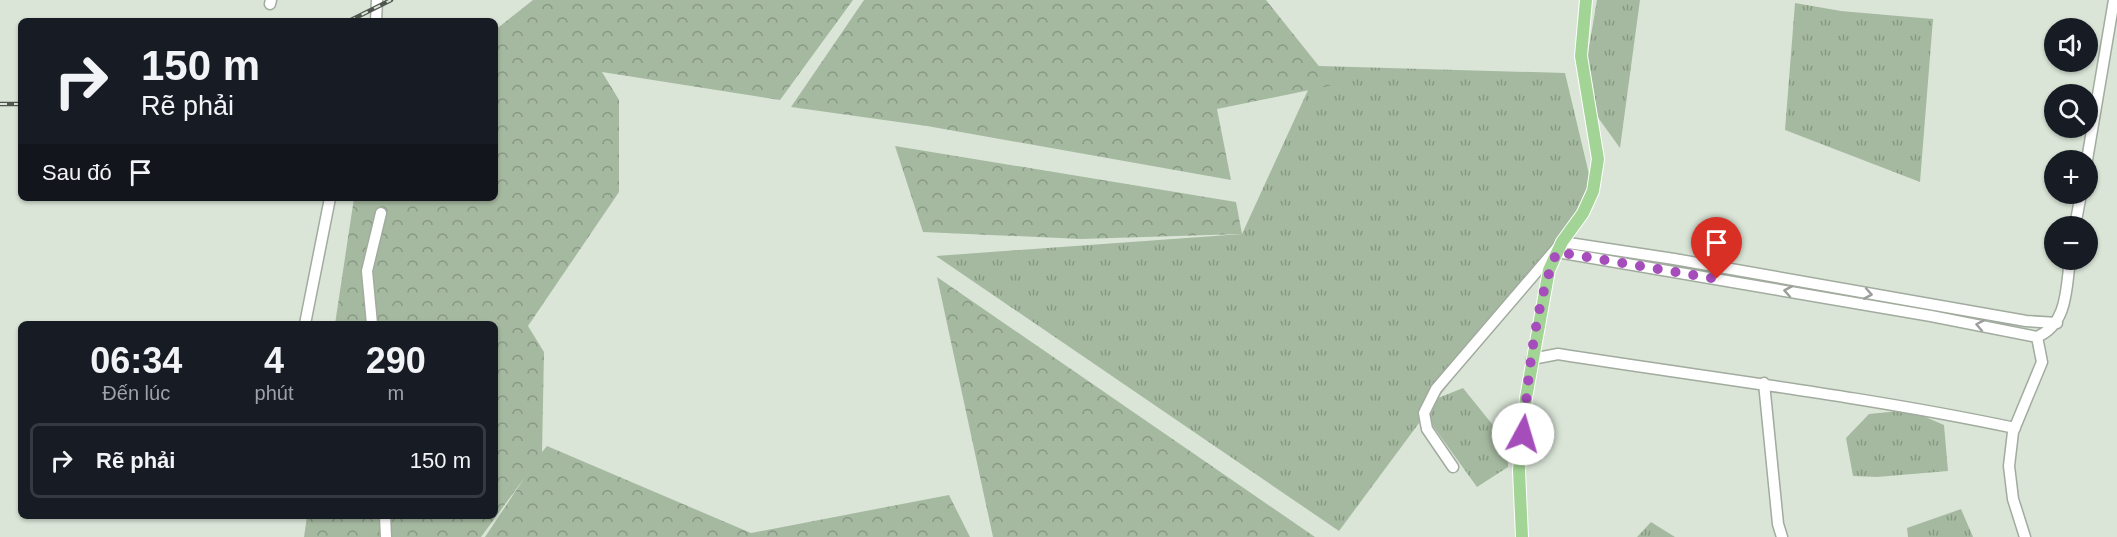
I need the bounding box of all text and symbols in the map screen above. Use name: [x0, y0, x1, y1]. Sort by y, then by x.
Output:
map controls: [2044, 18, 2098, 270]
button: sound: [2044, 18, 2098, 72]
icon: right: [42, 42, 120, 120]
text: 150 m: [141, 42, 260, 89]
button: search: [2044, 84, 2098, 138]
text: Rẽ phải: [141, 91, 234, 121]
button: +: [2044, 150, 2098, 204]
icon: arrive: [124, 156, 157, 189]
text: Sau đó: [42, 160, 112, 185]
button: −: [2044, 216, 2098, 270]
pin: [1691, 217, 1742, 279]
icon: arrive: [1700, 226, 1733, 259]
one-way arrow: [1783, 286, 1793, 298]
one-way arrow: [1862, 287, 1872, 300]
one-way arrow: [1975, 319, 1985, 332]
text: 06:34: [90, 340, 182, 381]
text: 4: [264, 340, 284, 381]
text: 290: [366, 340, 426, 381]
text: Đến lúc: [102, 382, 170, 404]
text: phút: [255, 382, 293, 404]
text: m: [387, 382, 404, 404]
position arrow: [1491, 402, 1555, 466]
icon: right: [45, 444, 78, 477]
text: Rẽ phải: [96, 448, 175, 473]
text: 150 m: [410, 448, 471, 473]

